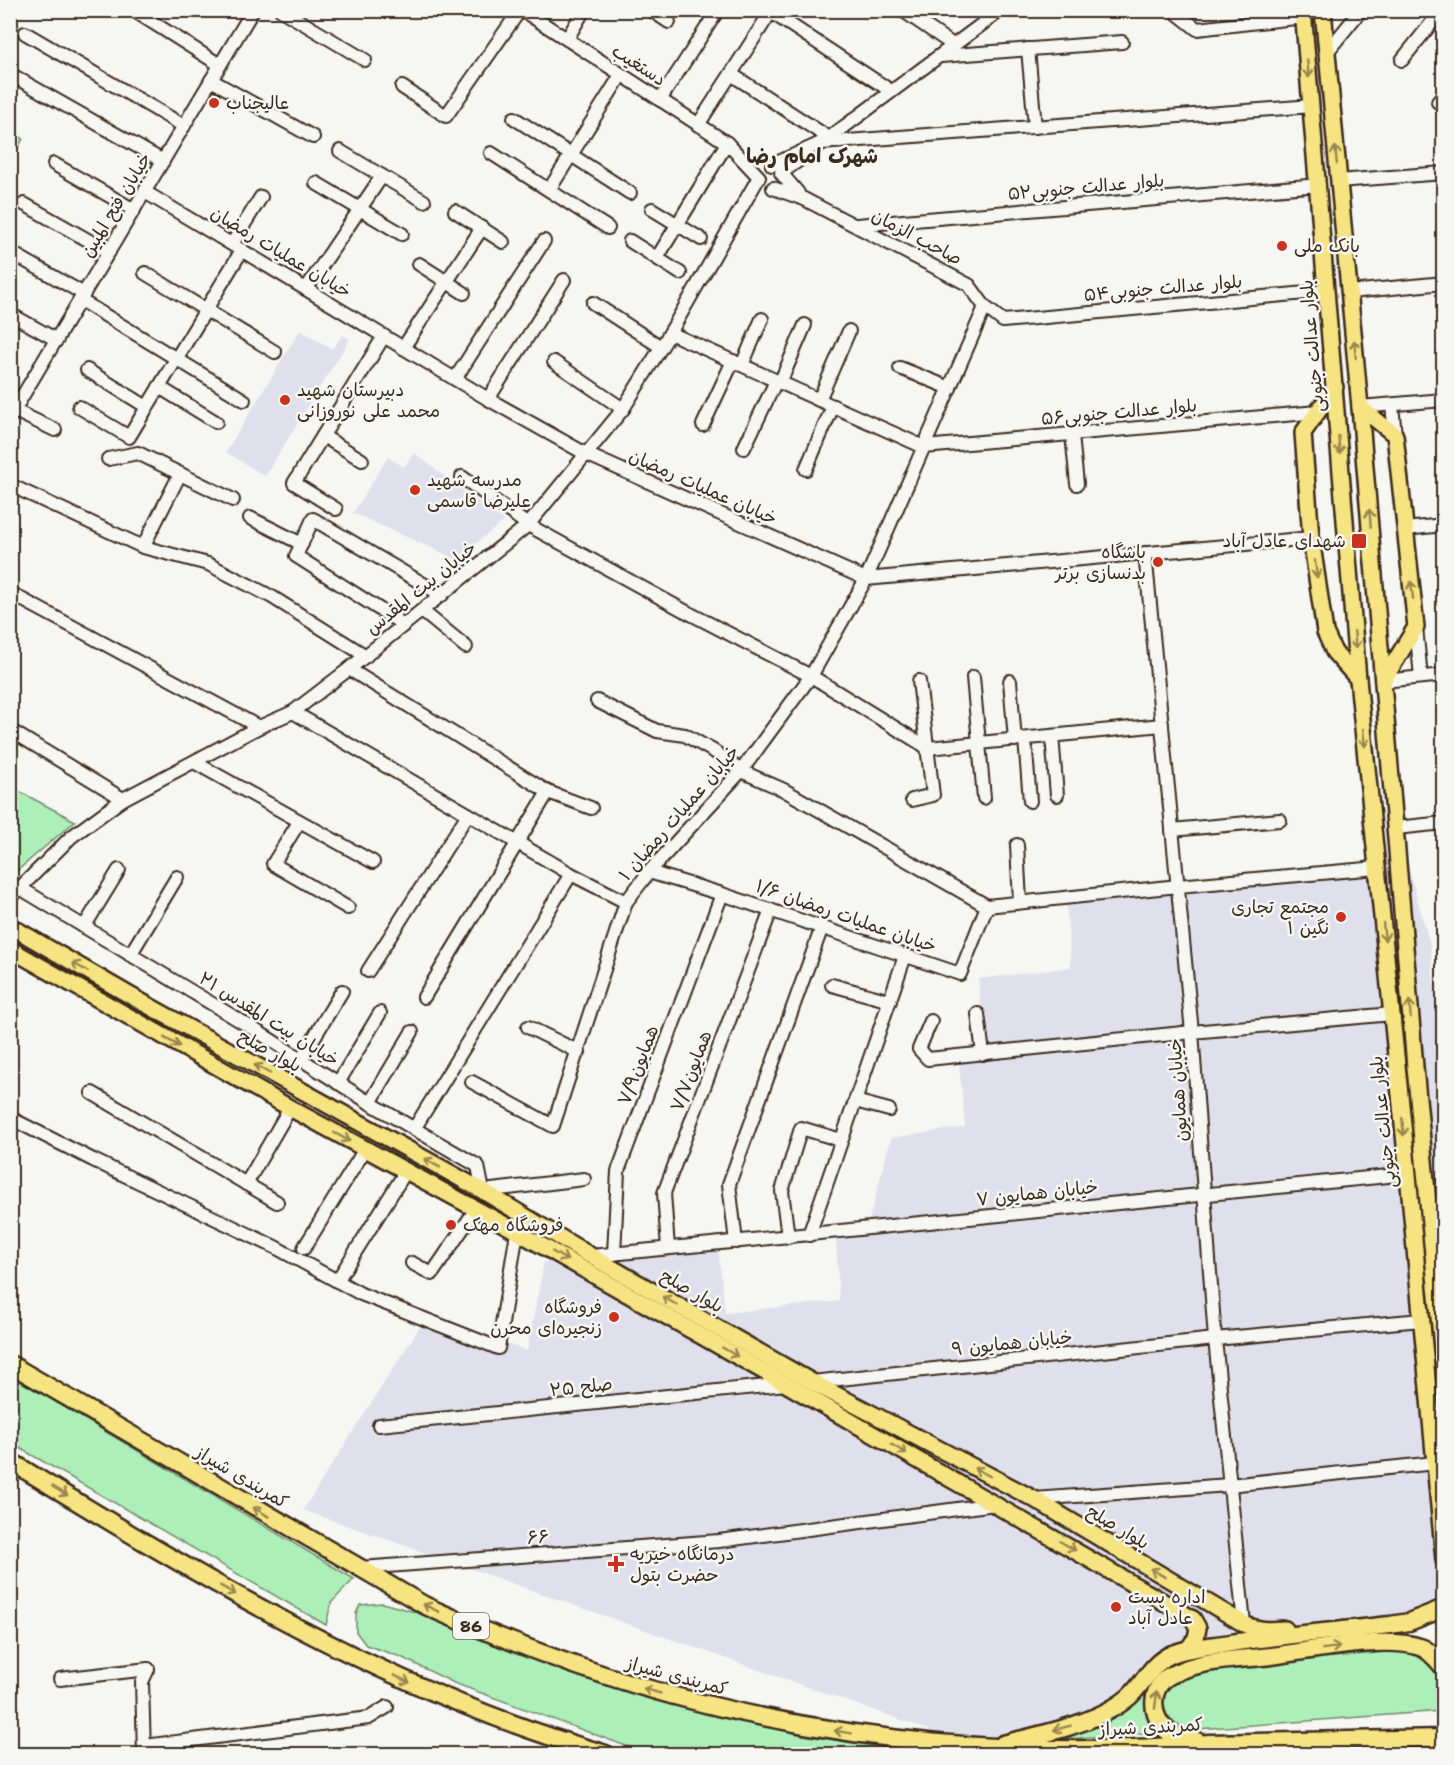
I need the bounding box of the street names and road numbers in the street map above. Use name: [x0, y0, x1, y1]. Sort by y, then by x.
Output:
street label: دستغیب: [607, 39, 671, 91]
street label: خیابان فتح المبین: [75, 148, 157, 262]
street label: بلوار عدالت جنوبی۵۲: [1007, 168, 1165, 206]
street label: خیابان عملیات رمضان: [206, 201, 356, 303]
street label: صاحب الزمان: [868, 203, 966, 271]
street label: بلوار عدالت جنوبی۵۴: [1083, 269, 1243, 307]
street label: بلوار عدالت جنوبی: [1294, 279, 1330, 413]
street label: بلوار عدالت جنوبی۵۶: [1040, 393, 1198, 431]
street label: خیابان عملیات رمضان: [625, 444, 781, 530]
street label: خیابان بیت المقدس: [361, 536, 481, 640]
street label: خیابان عملیات رمضان ۱: [613, 740, 745, 886]
street label: خیابان عملیات رمضان ۱/۶: [752, 874, 940, 958]
street label: خیابان بیت المقدس ۲۱: [194, 966, 344, 1072]
street label: همایون۷/۹: [612, 1022, 664, 1108]
street label: بلوار صلح: [234, 1024, 306, 1078]
street label: همایون۷/۷: [665, 1027, 717, 1115]
street label: خیابان همایون: [1162, 1037, 1194, 1143]
street label: بلوار عدالت جنوبی: [1364, 1055, 1402, 1189]
street label: خیابان همایون ۷: [975, 1175, 1099, 1211]
street label: بلوار صلح: [656, 1263, 728, 1319]
street label: خیابان همایون ۹: [950, 1325, 1074, 1361]
street label: صلح ۲۵: [548, 1372, 614, 1402]
street label: کمربندی شیراز: [189, 1439, 293, 1514]
street label: بلوار صلح: [1082, 1499, 1154, 1555]
street label: ۶۶: [526, 1524, 550, 1550]
road number: 86: [453, 1613, 489, 1639]
street label: کمربندی شیراز: [621, 1650, 731, 1701]
street label: کمربندی شیراز: [1096, 1712, 1204, 1742]

